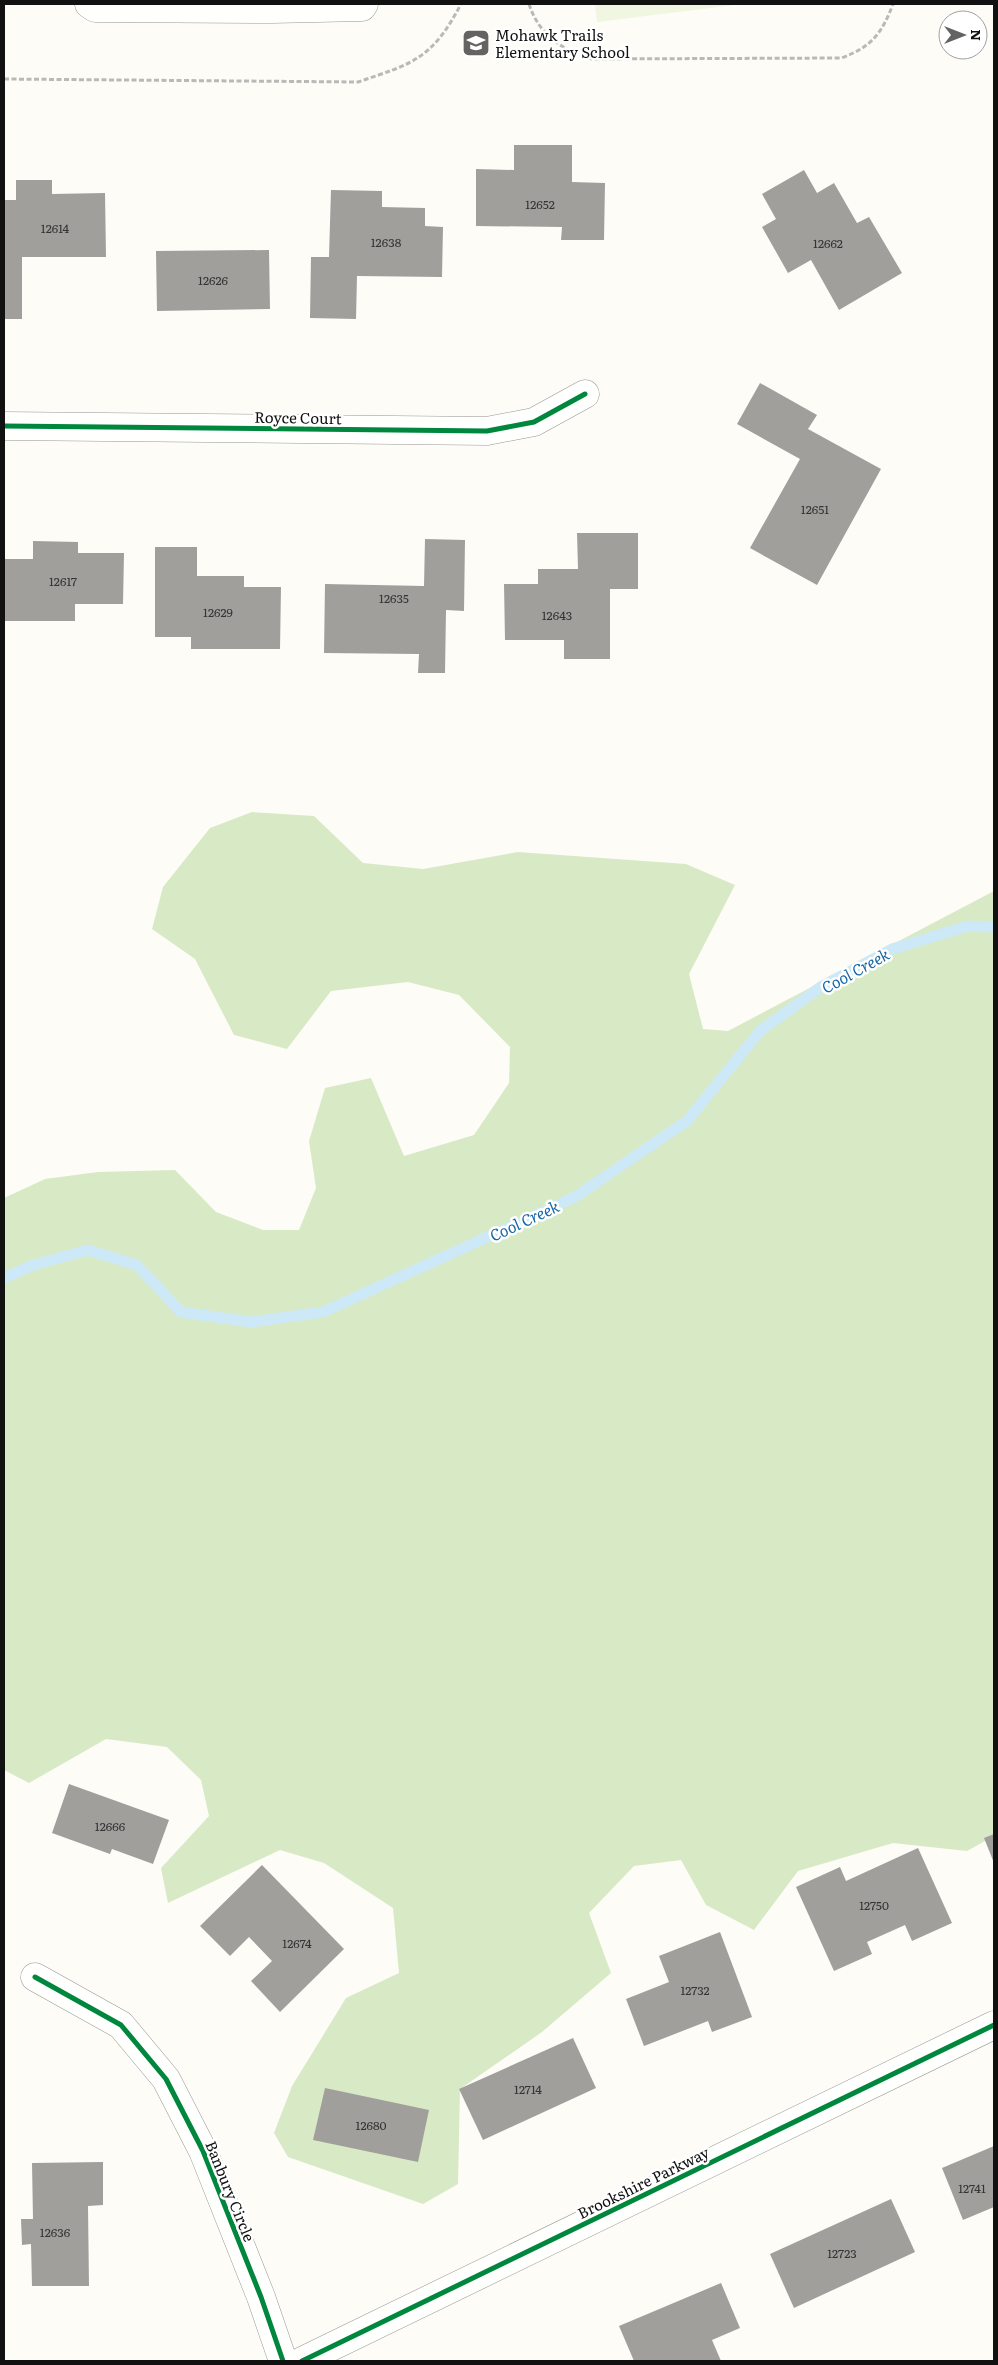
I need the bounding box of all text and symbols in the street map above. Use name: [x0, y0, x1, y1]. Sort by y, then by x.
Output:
north arrow: [938, 10, 988, 60]
place label: Mohawk Trails Elementary School: [495, 23, 630, 63]
school or university icon: Mohawk Trails Elementary School: [461, 28, 491, 58]
text: N: [967, 29, 987, 41]
house number: 12652: [525, 195, 555, 213]
house number: 12614: [41, 219, 70, 237]
house number: 12638: [371, 233, 402, 251]
house number: 12662: [813, 234, 843, 252]
house number: 12626: [198, 271, 229, 289]
street label: Royce Court: [254, 405, 342, 429]
house number: 12651: [801, 500, 829, 518]
house number: 12617: [49, 572, 77, 590]
house number: 12635: [379, 589, 409, 607]
house number: 12629: [203, 603, 233, 621]
house number: 12643: [542, 606, 572, 624]
water label: Cool Creek: [817, 941, 894, 999]
water label: Cool Creek: [485, 1193, 563, 1247]
house number: 12666: [95, 1817, 126, 1835]
house number: 12750: [859, 1896, 889, 1914]
house number: 12674: [282, 1934, 312, 1952]
house number: 12732: [680, 1981, 710, 1999]
house number: 12714: [514, 2080, 542, 2098]
house number: 12680: [356, 2116, 387, 2134]
street label: Banbury Circle: [200, 2137, 262, 2245]
street label: Brookshire Parkway: [573, 2140, 713, 2224]
house number: 12741: [958, 2179, 986, 2197]
house number: 12636: [40, 2223, 71, 2241]
house number: 12723: [827, 2244, 857, 2262]

